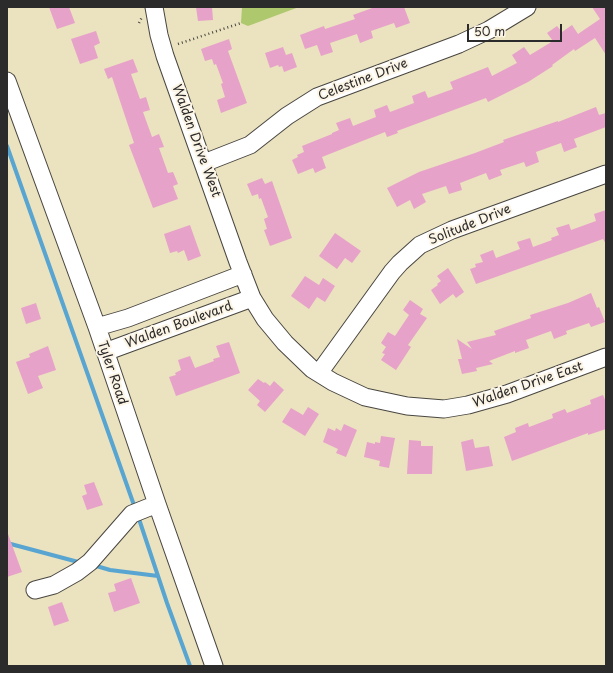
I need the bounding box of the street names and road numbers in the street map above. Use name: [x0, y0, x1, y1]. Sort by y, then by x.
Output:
street label: Celestine Drive: [316, 56, 410, 104]
street label: Walden Drive West: [168, 82, 224, 200]
street label: Solitude Drive: [427, 201, 513, 249]
street label: Walden Boulevard: [123, 298, 235, 352]
street label: Tyler Road: [94, 339, 130, 407]
street label: Walden Drive East: [471, 359, 585, 411]

